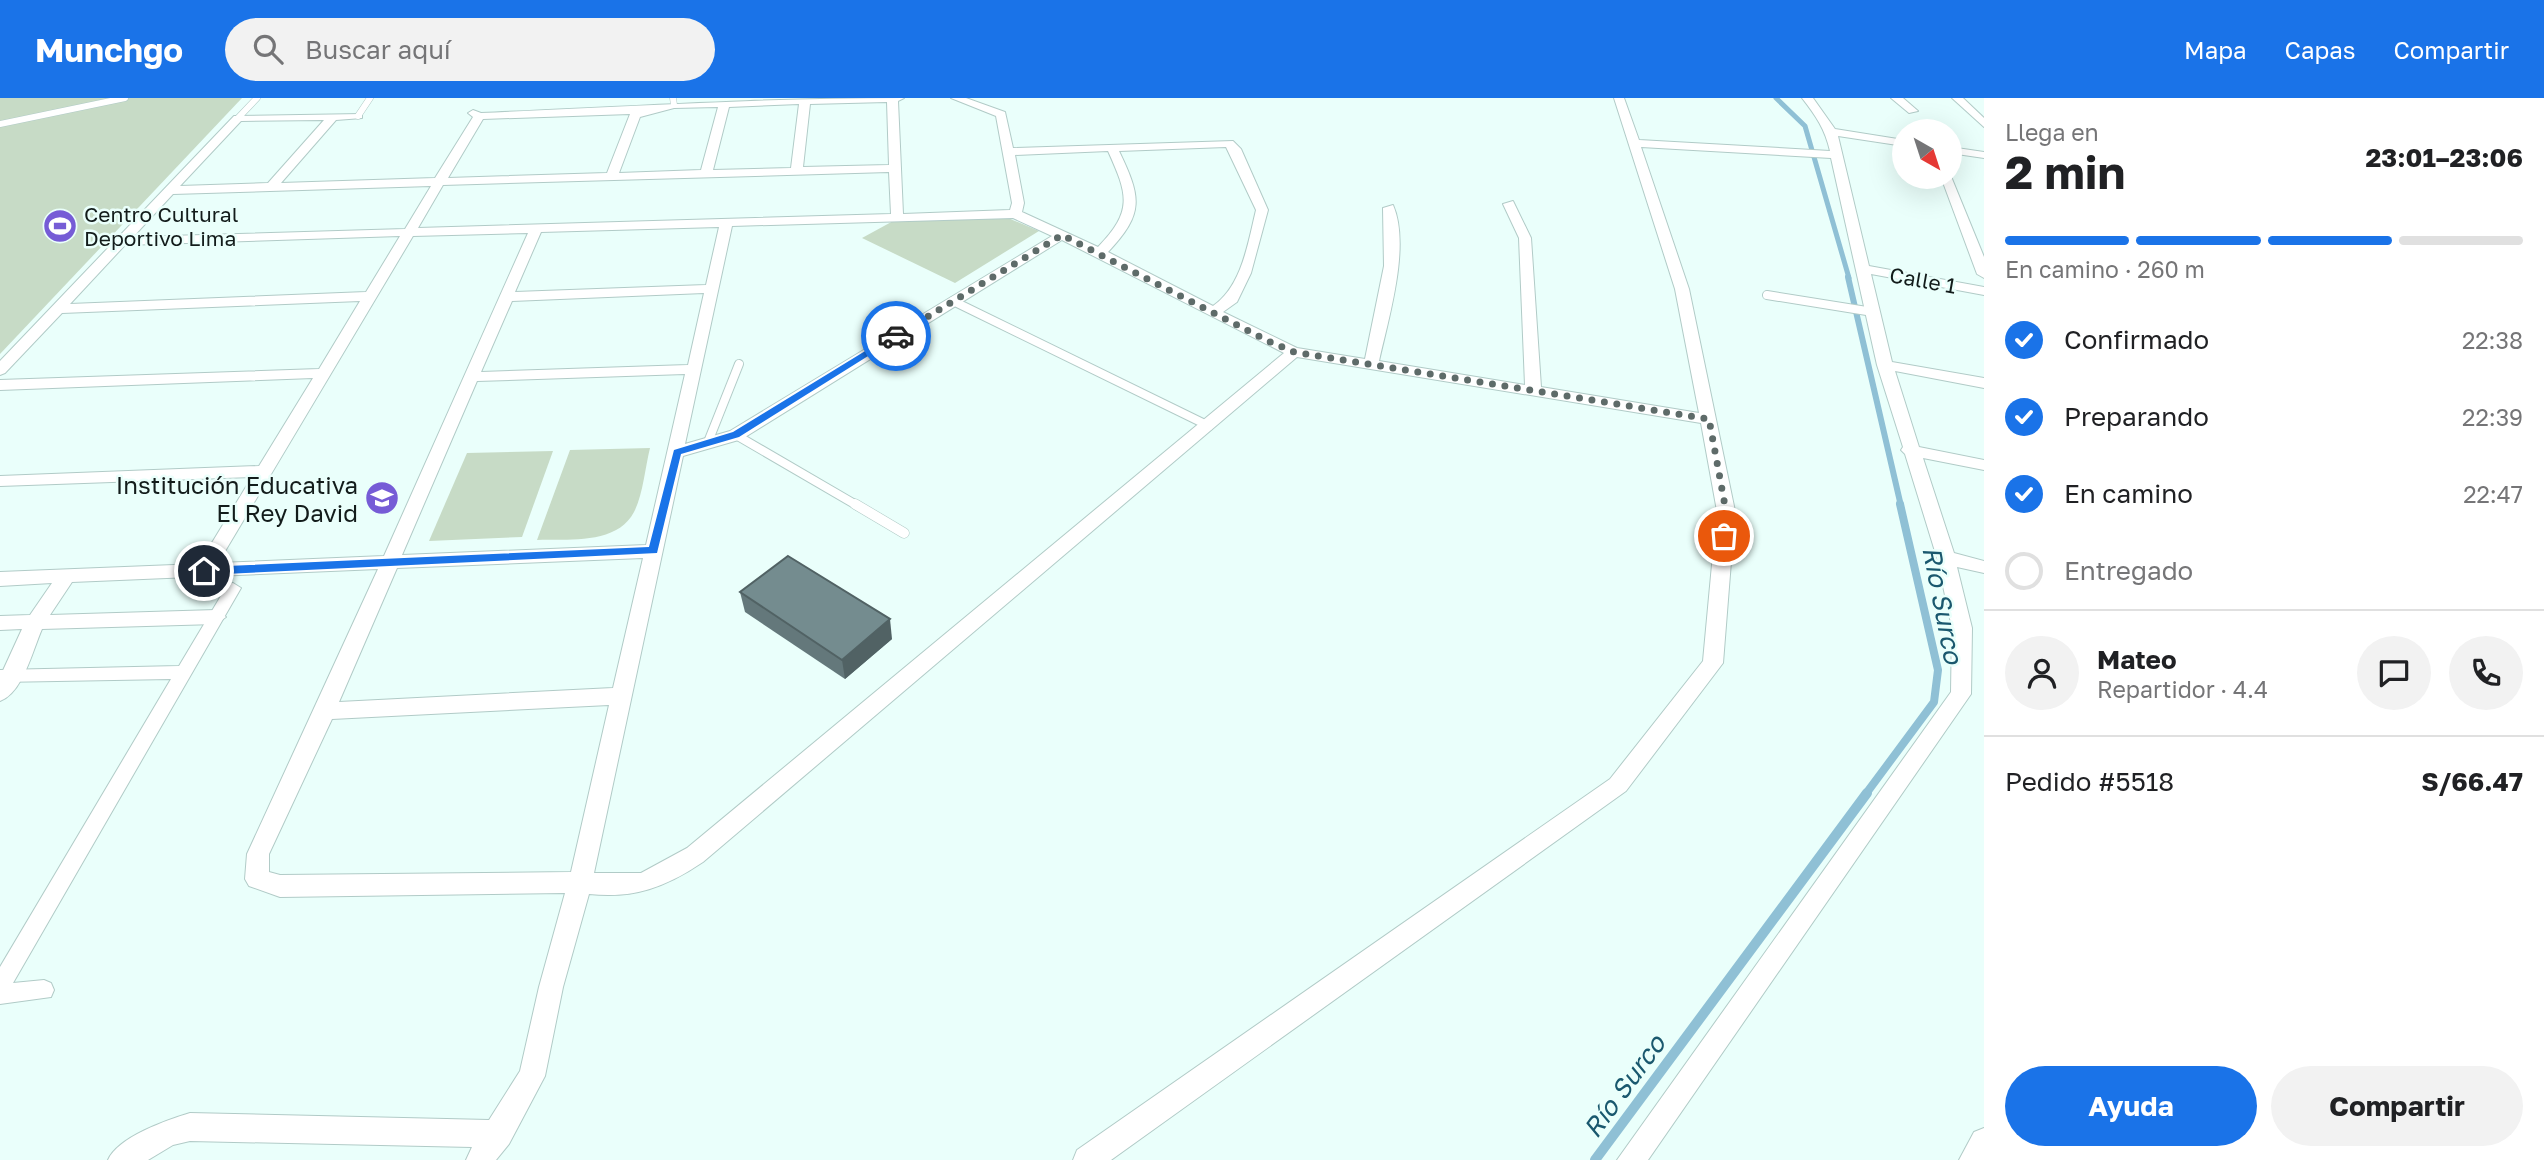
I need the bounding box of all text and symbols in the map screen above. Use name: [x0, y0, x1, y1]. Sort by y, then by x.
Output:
search box: [225, 18, 715, 81]
text: Munchgo: [35, 30, 183, 69]
icon: search: [249, 30, 287, 68]
text: Buscar aquí: [305, 34, 451, 65]
text: Mapa: [2184, 35, 2247, 64]
text: Capas: [2285, 35, 2355, 64]
text: Compartir: [2393, 35, 2509, 64]
text: Llega en: [2005, 118, 2099, 146]
north arrow: [1892, 119, 1962, 189]
map controls: [1892, 119, 1962, 189]
text: 23:01–23:06: [2365, 142, 2523, 173]
text: 2 min: [2005, 144, 2125, 199]
place label: Centro Cultural Deportivo Lima: [84, 201, 238, 251]
sports icon: Centro Cultural Deportivo Lima: [41, 207, 79, 245]
text: En camino · 260 m: [2005, 255, 2205, 283]
street label: Calle 1: [1888, 261, 1958, 299]
courier: [861, 301, 931, 371]
icon: car: [877, 317, 915, 355]
icon: check: [2005, 321, 2043, 359]
text: Confirmado: [2064, 324, 2209, 355]
text: 22:38: [2462, 326, 2523, 354]
icon: check: [2005, 398, 2043, 436]
text: Preparando: [2064, 401, 2209, 432]
text: 22:39: [2462, 403, 2523, 431]
place label: Institución Educativa El Rey David: [116, 470, 358, 527]
icon: check: [2005, 475, 2043, 513]
text: En camino: [2064, 478, 2193, 509]
school or university icon: Institución Educativa El Rey David: [363, 479, 401, 517]
text: 22:47: [2463, 480, 2523, 508]
pin: [1694, 506, 1754, 566]
icon: bag: [1705, 517, 1743, 555]
pin: [174, 541, 234, 601]
water label: Río Surco: [1916, 544, 1970, 668]
icon: home: [185, 552, 223, 590]
text: Entregado: [2064, 555, 2193, 586]
button: person: [2005, 636, 2079, 710]
button: chat: [2357, 636, 2431, 710]
button: phone: [2449, 636, 2523, 710]
text: Mateo: [2097, 644, 2177, 675]
text: Repartidor · 4.4: [2097, 675, 2268, 703]
text: Pedido #5518: [2005, 766, 2174, 797]
text: S/66.47: [2421, 766, 2523, 797]
water label: Río Surco: [1577, 1028, 1672, 1143]
button: Ayuda: [2005, 1066, 2257, 1146]
button: Compartir: [2271, 1066, 2523, 1146]

